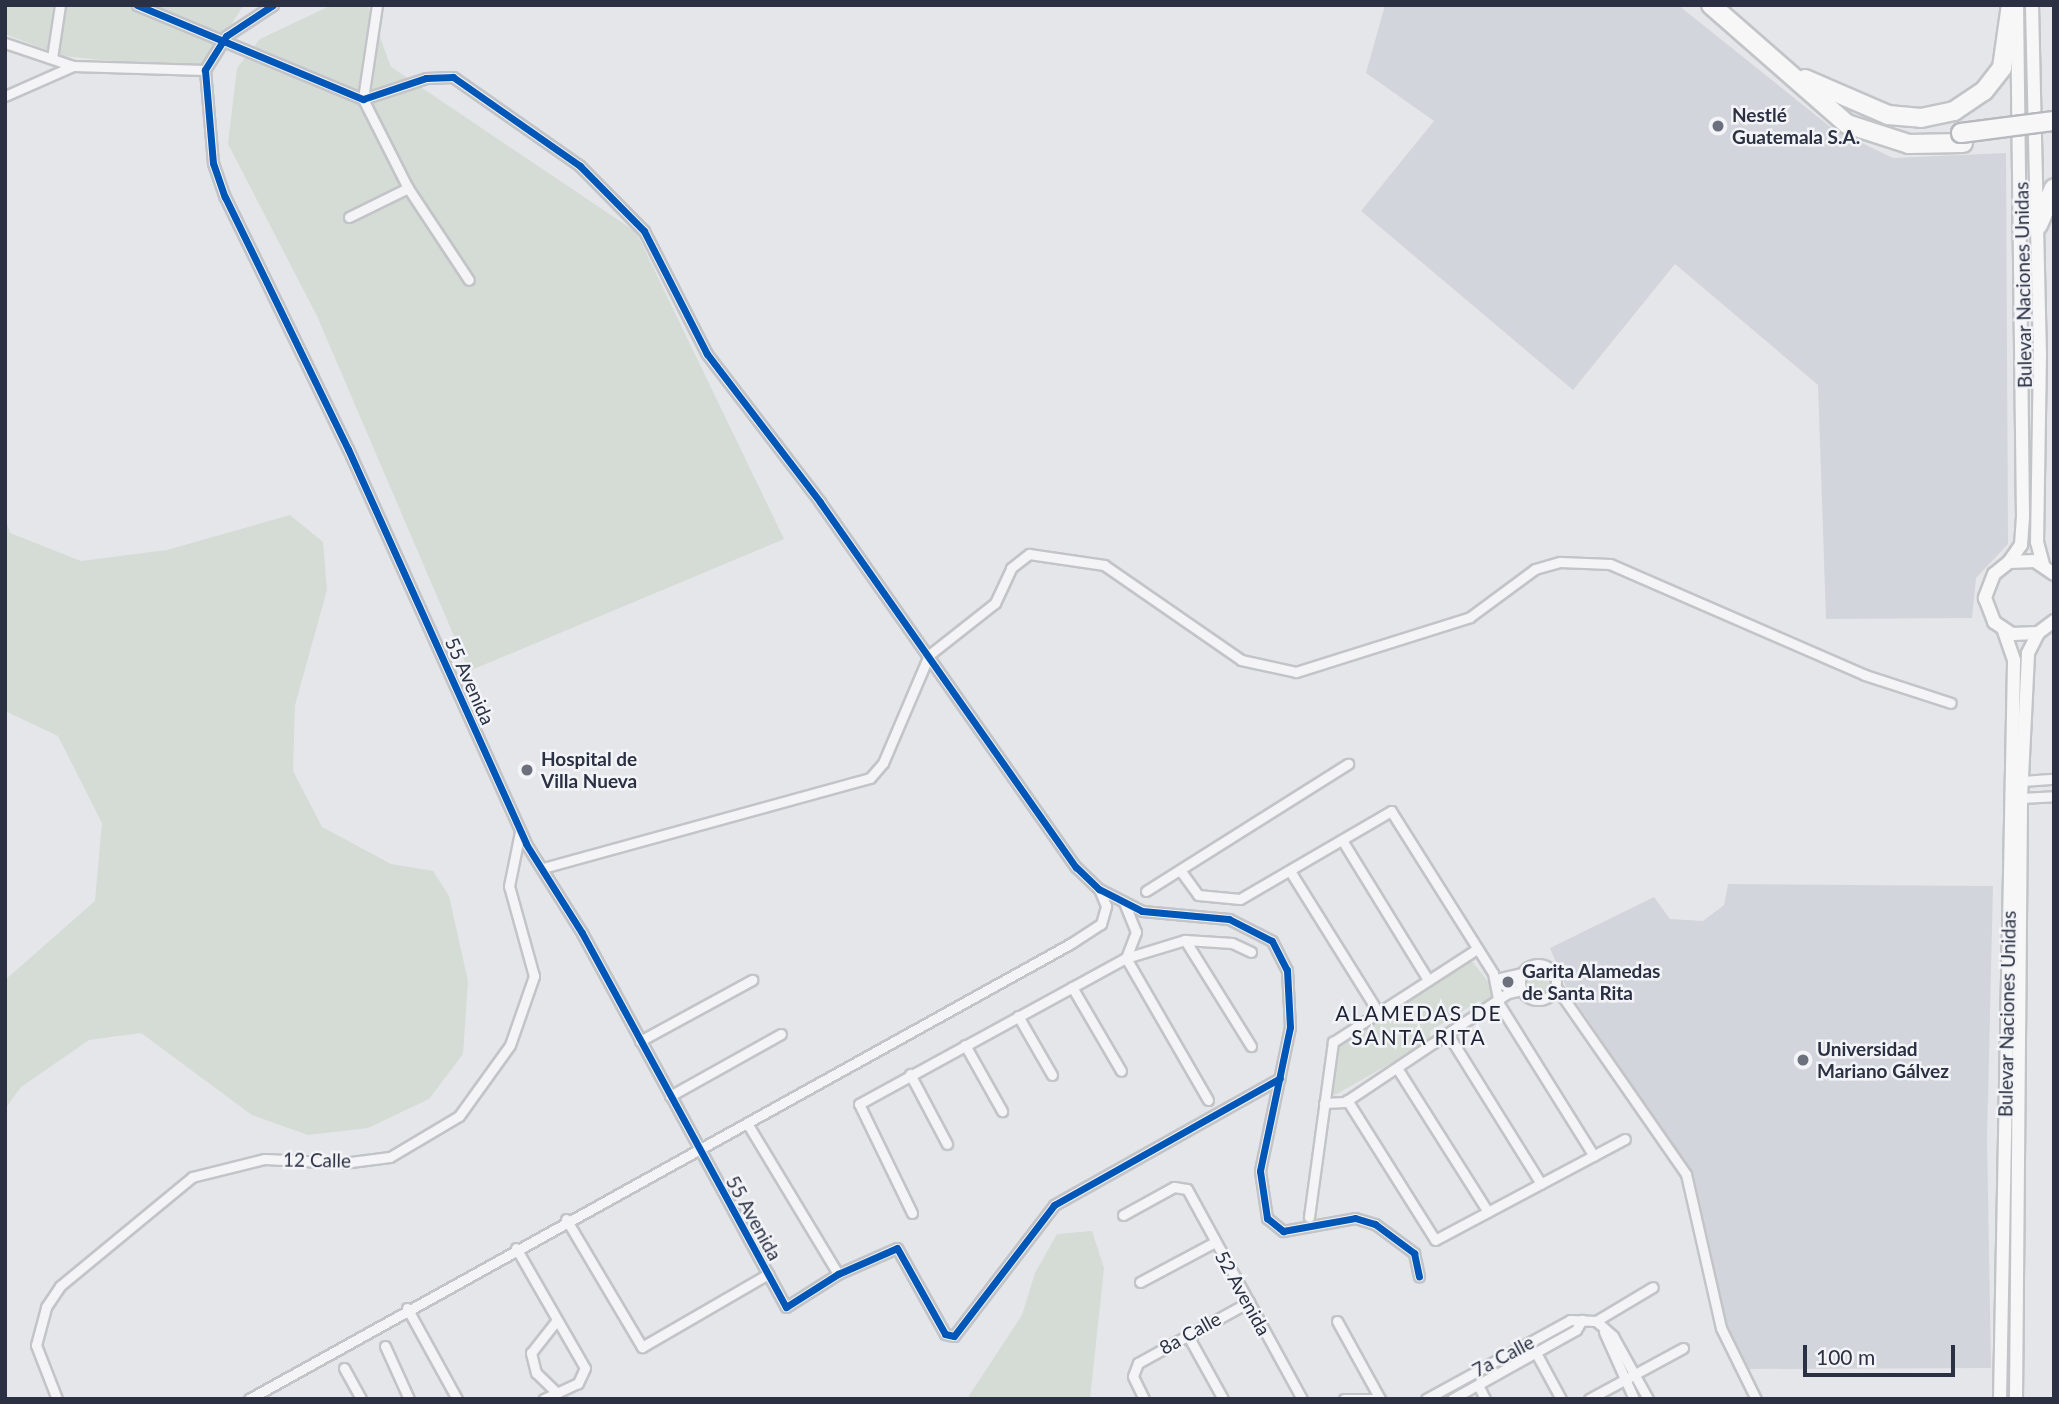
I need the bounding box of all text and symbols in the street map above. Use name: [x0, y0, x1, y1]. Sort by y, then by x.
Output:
place label: Nestlé Guatemala S.A.: [1732, 104, 1860, 148]
marker: Nestlé Guatemala S.A.: [1710, 118, 1726, 134]
street label: Bulevar Naciones Unidas: [2010, 181, 2036, 389]
street label: 55 Avenida: [441, 634, 499, 728]
place label: Hospital de Villa Nueva: [541, 748, 637, 792]
marker: Hospital de Villa Nueva: [519, 762, 535, 778]
street label: Bulevar Naciones Unidas: [1994, 910, 2020, 1118]
place label: Garita Alamedas de Santa Rita: [1522, 960, 1661, 1004]
marker: Garita Alamedas de Santa Rita: [1500, 974, 1516, 990]
district label: ALAMEDAS DE SANTA RITA: [1337, 1000, 1501, 1050]
place label: Universidad Mariano Gálvez: [1817, 1038, 1949, 1082]
marker: Universidad Mariano Gálvez: [1795, 1052, 1811, 1068]
street label: 12 Calle: [283, 1148, 351, 1172]
street label: 55 Avenida: [721, 1171, 787, 1265]
street label: 52 Avenida: [1210, 1246, 1276, 1340]
street label: 8a Calle: [1155, 1307, 1225, 1359]
street label: 7a Calle: [1468, 1330, 1538, 1382]
scale bar: [1807, 1330, 1959, 1374]
text: 100 m: [1816, 1344, 1875, 1369]

